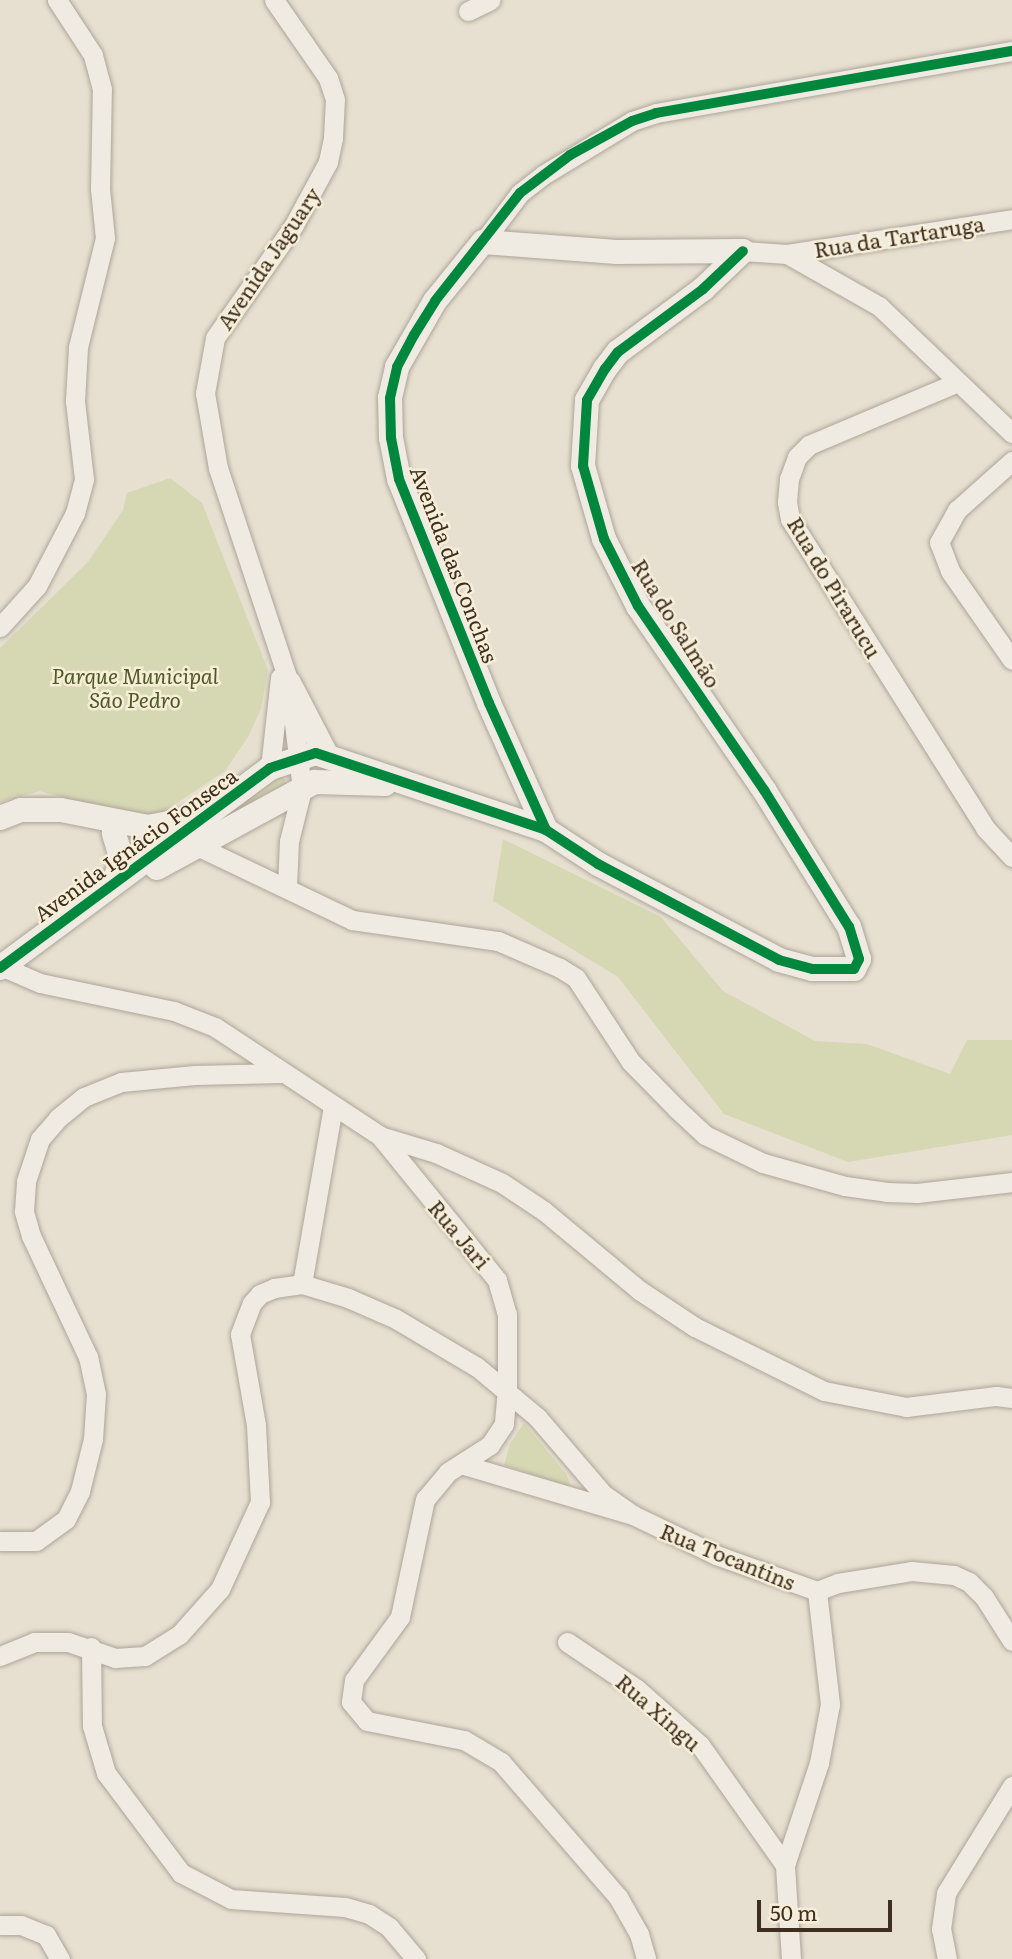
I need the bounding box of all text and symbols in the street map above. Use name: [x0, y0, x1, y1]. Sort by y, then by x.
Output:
street label: Avenida Jaguary: [211, 182, 325, 334]
street label: Rua da Tartaruga: [812, 210, 986, 262]
street label: Avenida das Conchas: [406, 462, 504, 666]
street label: Rua do Pirarucu: [783, 512, 887, 662]
street label: Rua do Salmão: [627, 554, 727, 692]
park label: Parque Municipal São Pedro: [52, 662, 218, 712]
street label: Avenida Ignácio Fonseca: [29, 762, 241, 926]
street label: Rua Jari: [424, 1194, 496, 1274]
street label: Rua Tocantins: [657, 1518, 799, 1594]
street label: Rua Xingu: [612, 1668, 706, 1756]
scale bar: [760, 1885, 895, 1929]
text: 50 m: [770, 1896, 817, 1927]

